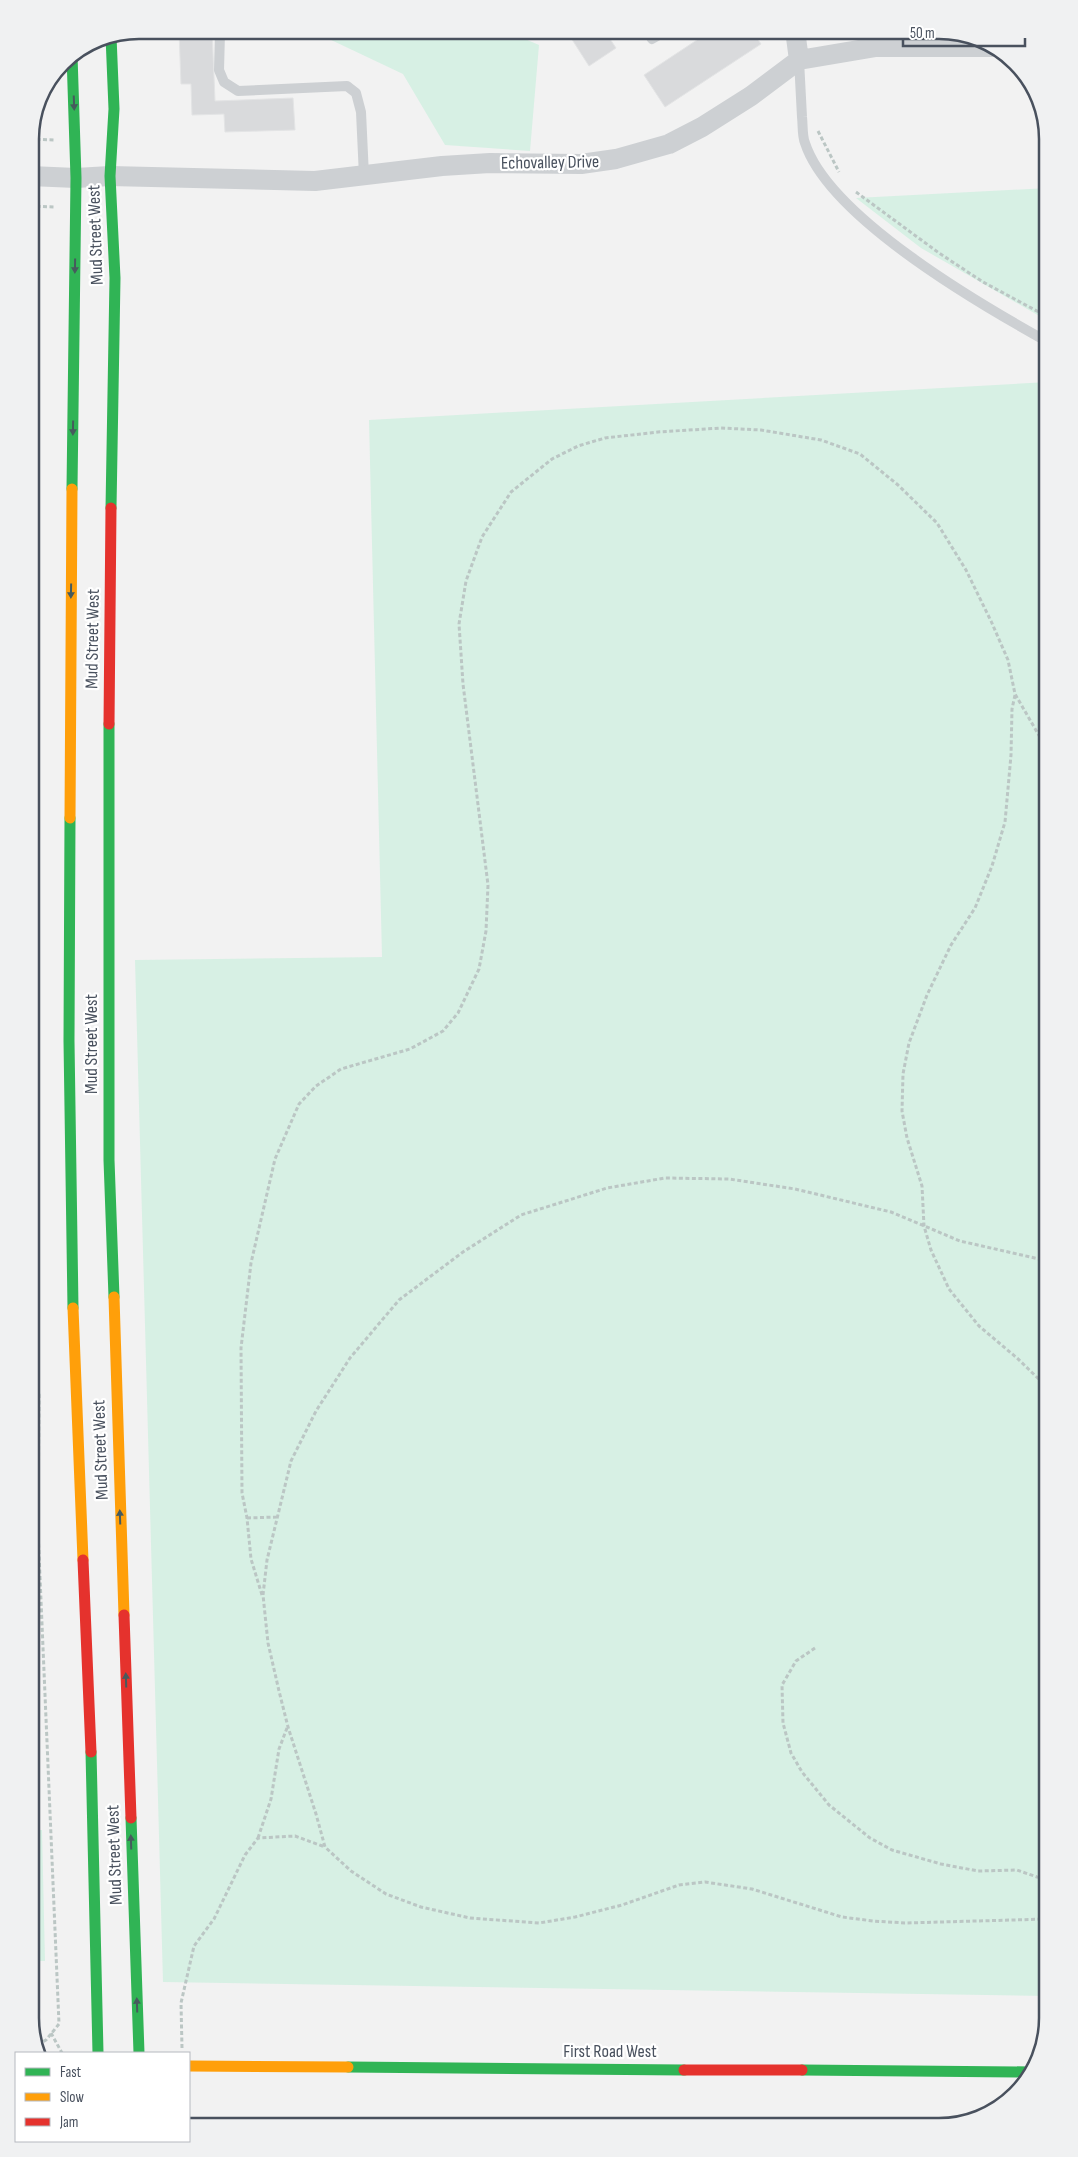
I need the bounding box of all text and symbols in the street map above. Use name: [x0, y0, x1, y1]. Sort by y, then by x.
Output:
scale bar: [903, 15, 1026, 47]
text: 50 m: [910, 24, 935, 43]
one-way arrow: [70, 96, 78, 112]
street label: Echovalley Drive: [501, 151, 599, 174]
street label: Mud Street West: [83, 184, 108, 285]
one-way arrow: [71, 258, 79, 274]
one-way arrow: [69, 421, 77, 437]
one-way arrow: [67, 583, 75, 599]
street label: Mud Street West: [81, 588, 104, 689]
street label: Mud Street West: [81, 993, 102, 1094]
street label: Mud Street West: [88, 1399, 113, 1500]
one-way arrow: [116, 1509, 124, 1525]
one-way arrow: [121, 1671, 129, 1687]
street label: Mud Street West: [102, 1804, 127, 1905]
one-way arrow: [127, 1834, 135, 1850]
one-way arrow: [133, 1996, 141, 2012]
street label: First Road West: [563, 2041, 657, 2062]
legend: [15, 2052, 190, 2142]
text: Fast: [60, 2063, 82, 2082]
text: Slow: [60, 2088, 84, 2107]
text: Jam: [59, 2113, 78, 2132]

